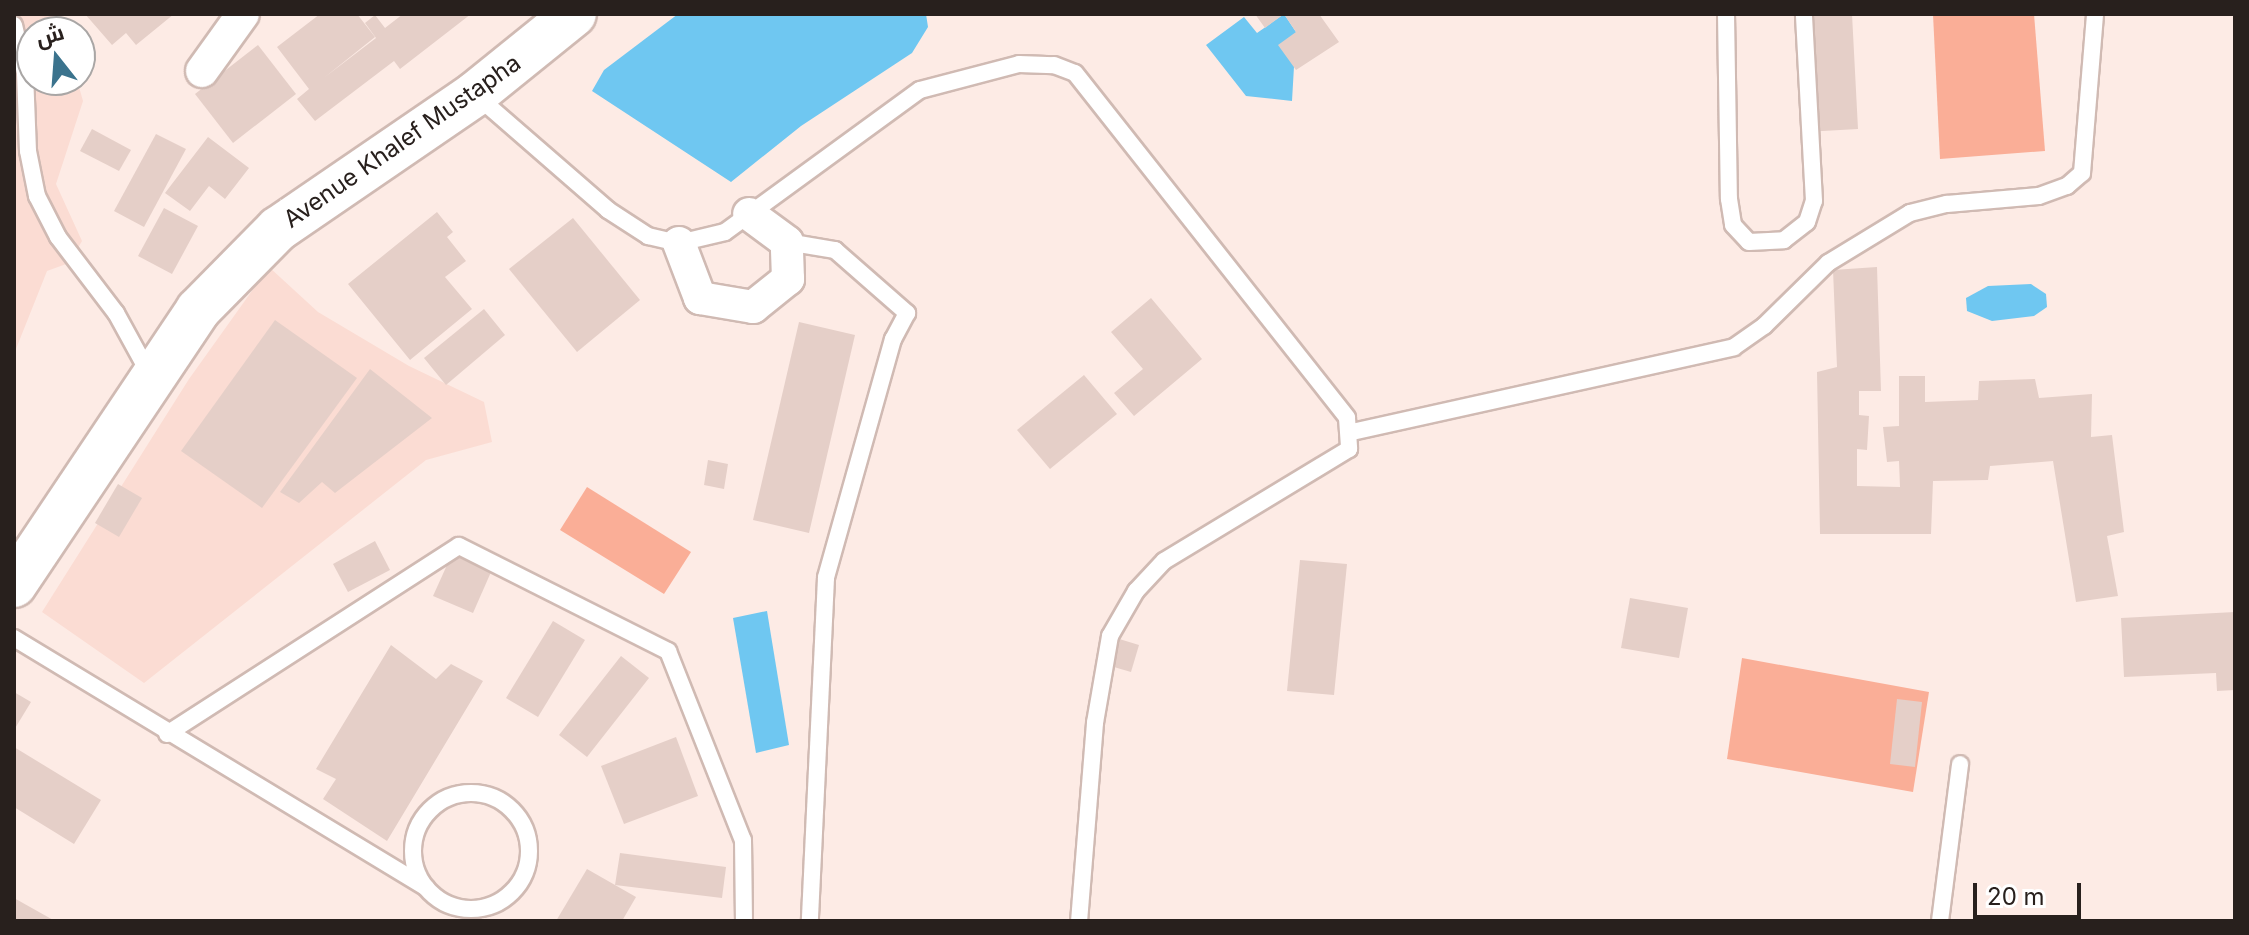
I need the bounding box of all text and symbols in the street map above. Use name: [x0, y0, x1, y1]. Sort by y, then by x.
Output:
north arrow: [16, 16, 96, 96]
text: ش: [32, 18, 67, 52]
street label: Avenue Khalef Mustapha: [278, 48, 526, 234]
scale bar: [1977, 867, 2085, 917]
text: 20 m: [1987, 882, 2045, 911]

